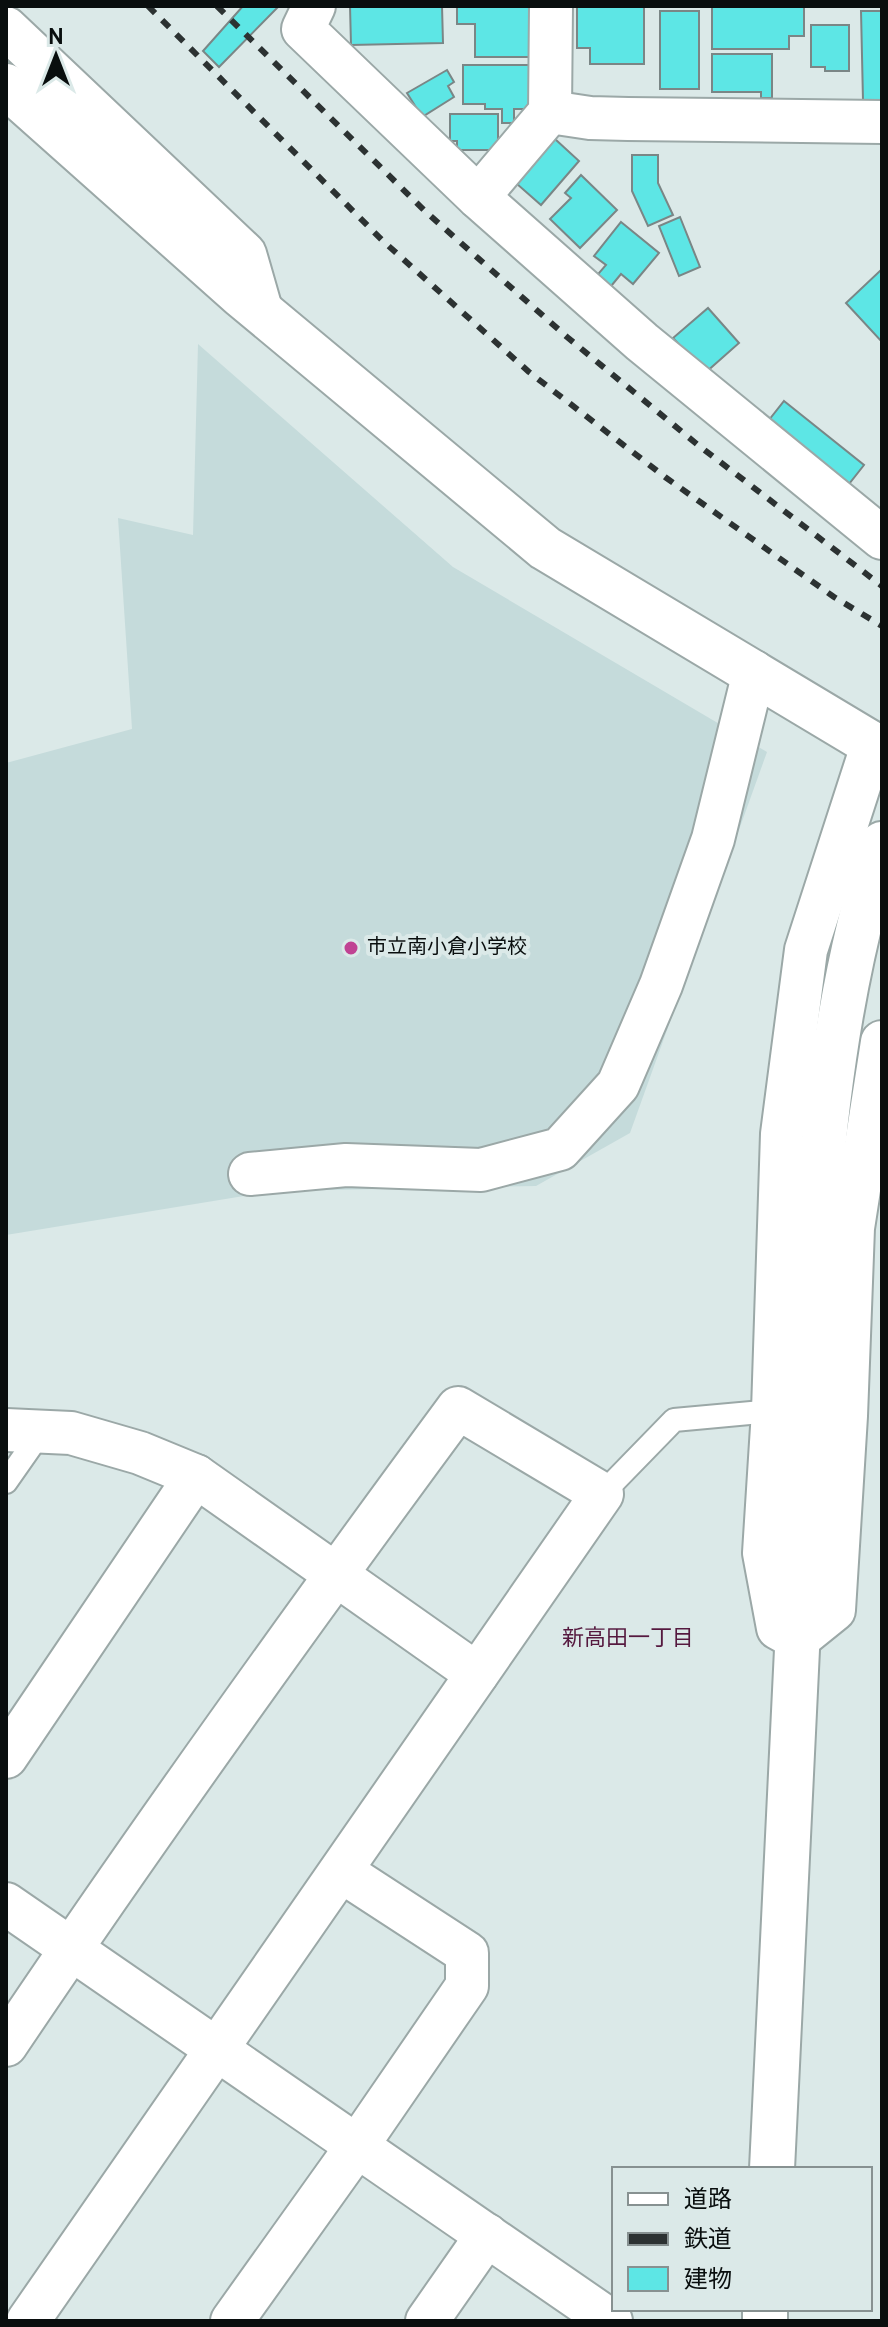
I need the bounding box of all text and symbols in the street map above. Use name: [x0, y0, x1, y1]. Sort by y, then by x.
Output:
north arrow: [16, 16, 96, 96]
text: N: [48, 25, 64, 52]
place label: 市立南小倉小学校: [367, 935, 527, 961]
marker: 市立南小倉小学校: [342, 939, 360, 957]
district label: 新高田一丁目: [562, 1626, 694, 1653]
legend: [612, 2167, 872, 2311]
text: 道路: [684, 2186, 732, 2216]
text: 鉄道: [684, 2226, 732, 2256]
text: 建物: [684, 2266, 732, 2296]

